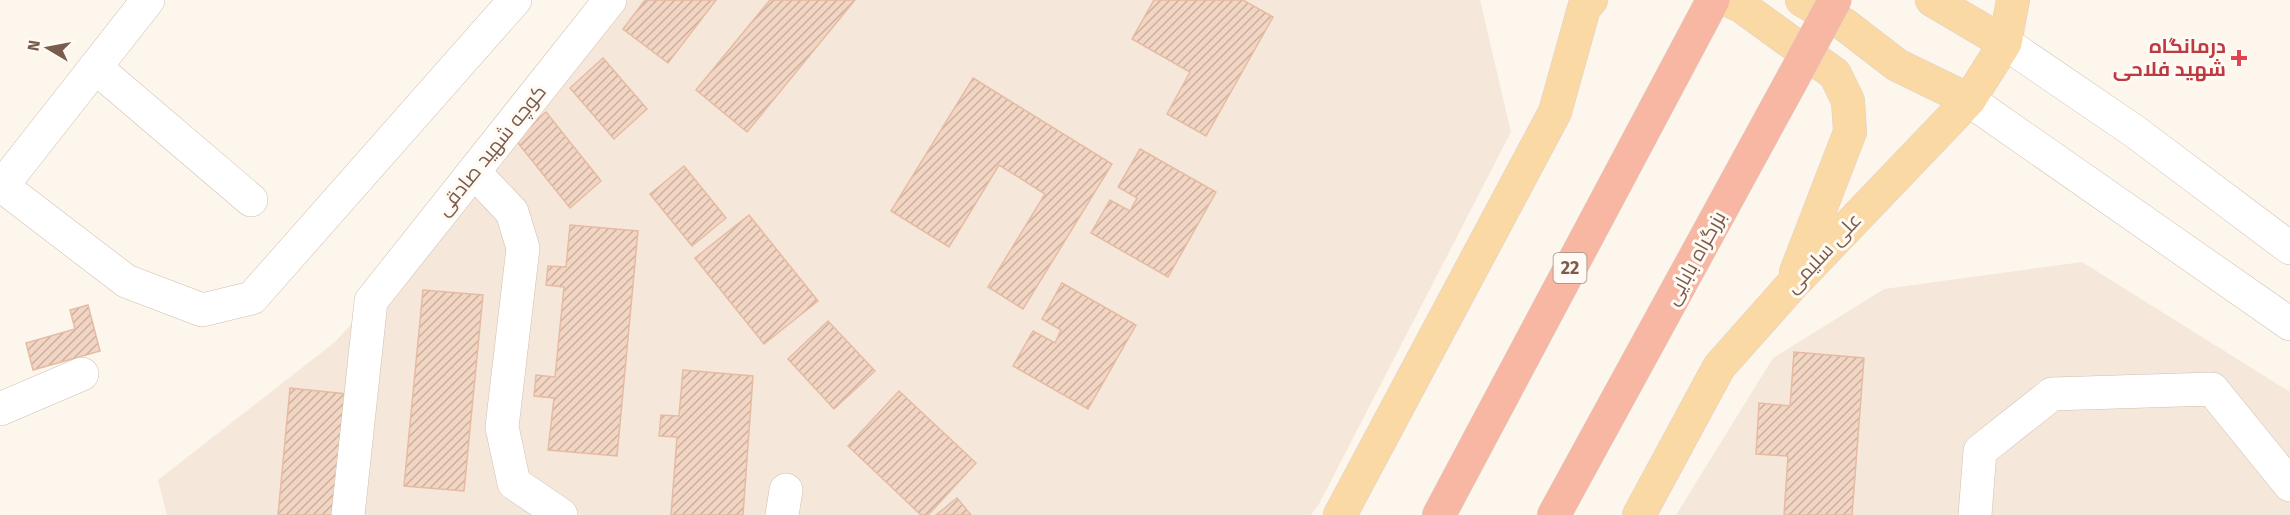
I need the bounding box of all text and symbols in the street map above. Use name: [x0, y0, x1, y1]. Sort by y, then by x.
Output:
north arrow: [18, 18, 78, 78]
place label: درمانگاه شهید فلاحی: [2113, 34, 2226, 82]
text: N: [23, 39, 44, 52]
marker: درمانگاه شهید فلاحی: [2230, 49, 2248, 67]
street label: کوچه شهید صادقی: [431, 80, 552, 221]
street label: بزرگراه بابایی: [1659, 207, 1732, 310]
street label: علی سلیمی: [1780, 208, 1867, 299]
road number: 22: [1554, 253, 1586, 283]

